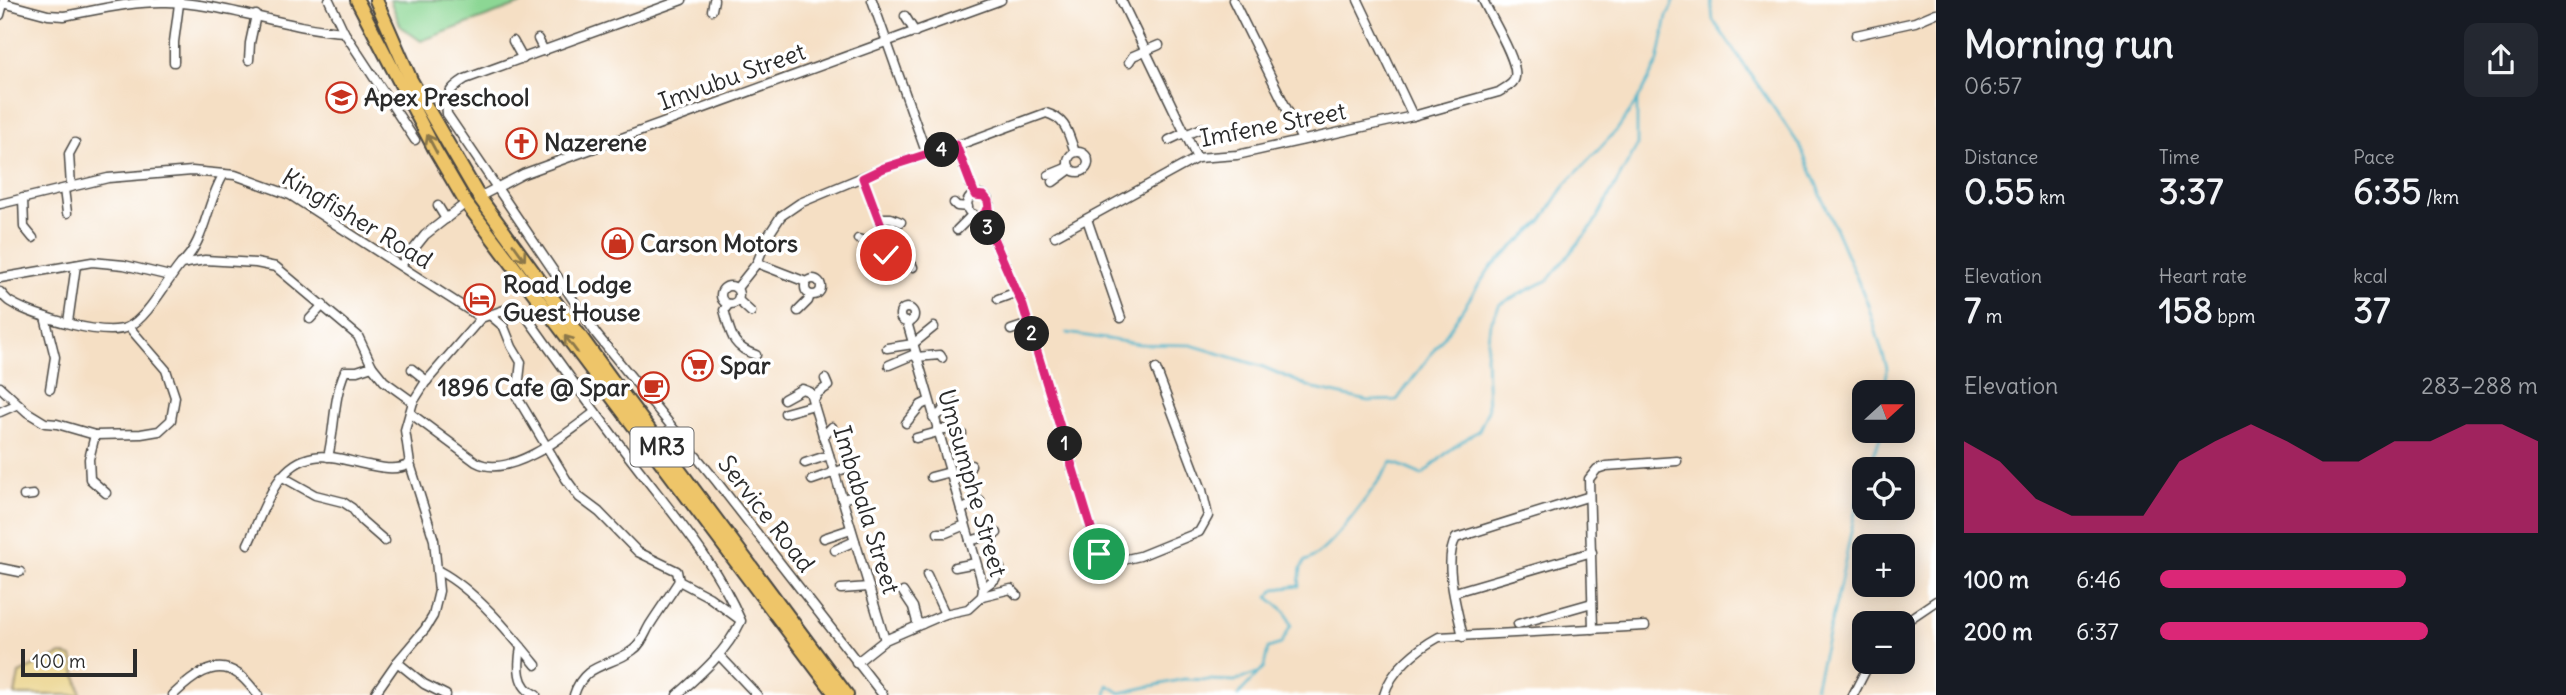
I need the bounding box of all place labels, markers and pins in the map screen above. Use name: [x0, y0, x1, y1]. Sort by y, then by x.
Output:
school or university icon: Apex Preschool: [324, 81, 358, 115]
place label: Apex Preschool: [364, 82, 529, 112]
church icon: Nazerene: [504, 126, 538, 160]
place label: Nazerene: [544, 127, 647, 157]
pin: 4: [925, 132, 960, 168]
pin: 3: [970, 210, 1006, 246]
pin: [856, 225, 916, 285]
shop icon: Carson Motors: [600, 227, 634, 261]
place label: Carson Motors: [640, 228, 798, 258]
place label: Road Lodge Guest House: [503, 269, 641, 327]
hotel icon: Road Lodge Guest House: [463, 282, 497, 316]
pin: 2: [1014, 316, 1050, 352]
supermarket icon: Spar: [680, 349, 714, 383]
place label: Spar: [720, 350, 771, 380]
cafe icon: 1896 Cafe @ Spar: [636, 371, 670, 405]
place label: 1896 Cafe @ Spar: [438, 372, 630, 402]
pin: 1: [1048, 426, 1082, 462]
pin: [1069, 524, 1129, 584]

